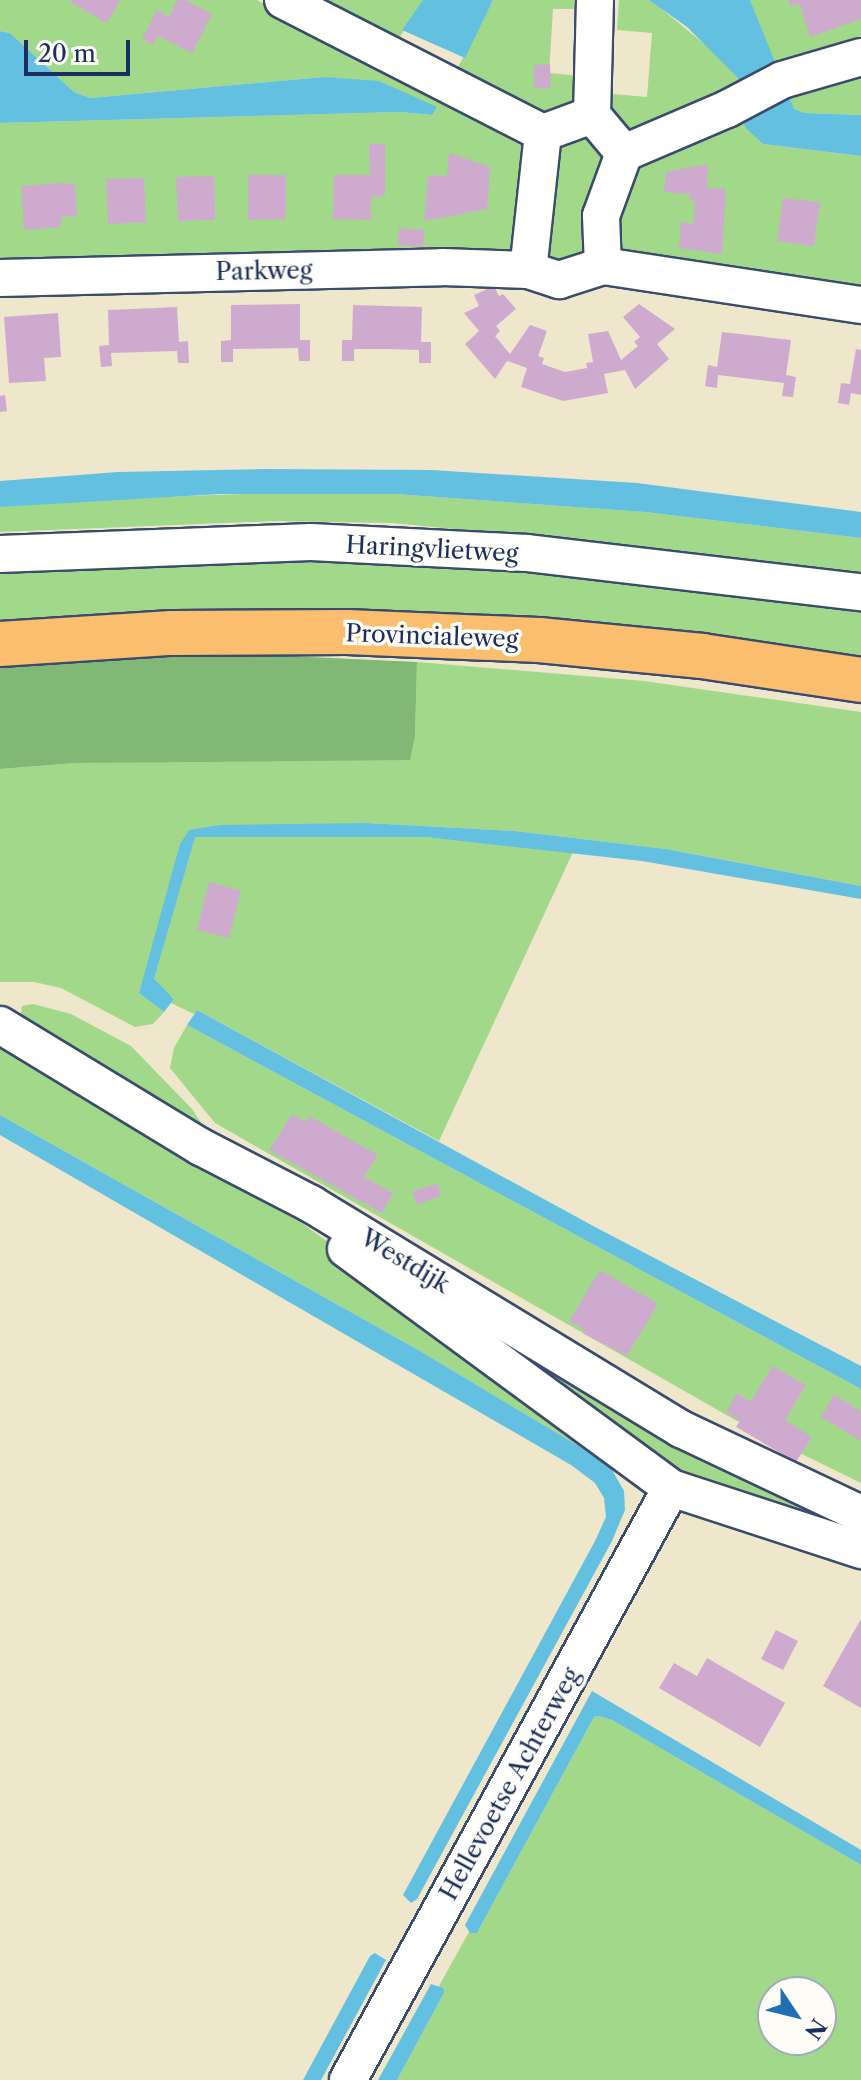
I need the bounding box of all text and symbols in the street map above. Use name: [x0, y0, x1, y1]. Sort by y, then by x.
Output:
scale bar: [28, 24, 134, 74]
text: 20 m: [38, 39, 96, 68]
street label: Parkweg: [215, 256, 313, 286]
street label: Haringvlietweg: [345, 530, 519, 568]
street label: Provincialeweg: [345, 619, 519, 653]
street label: Westdijk: [355, 1223, 455, 1299]
street label: Hellevoetse Achterweg: [434, 1662, 586, 1906]
north arrow: [757, 1976, 837, 2056]
text: N: [799, 2013, 832, 2044]

